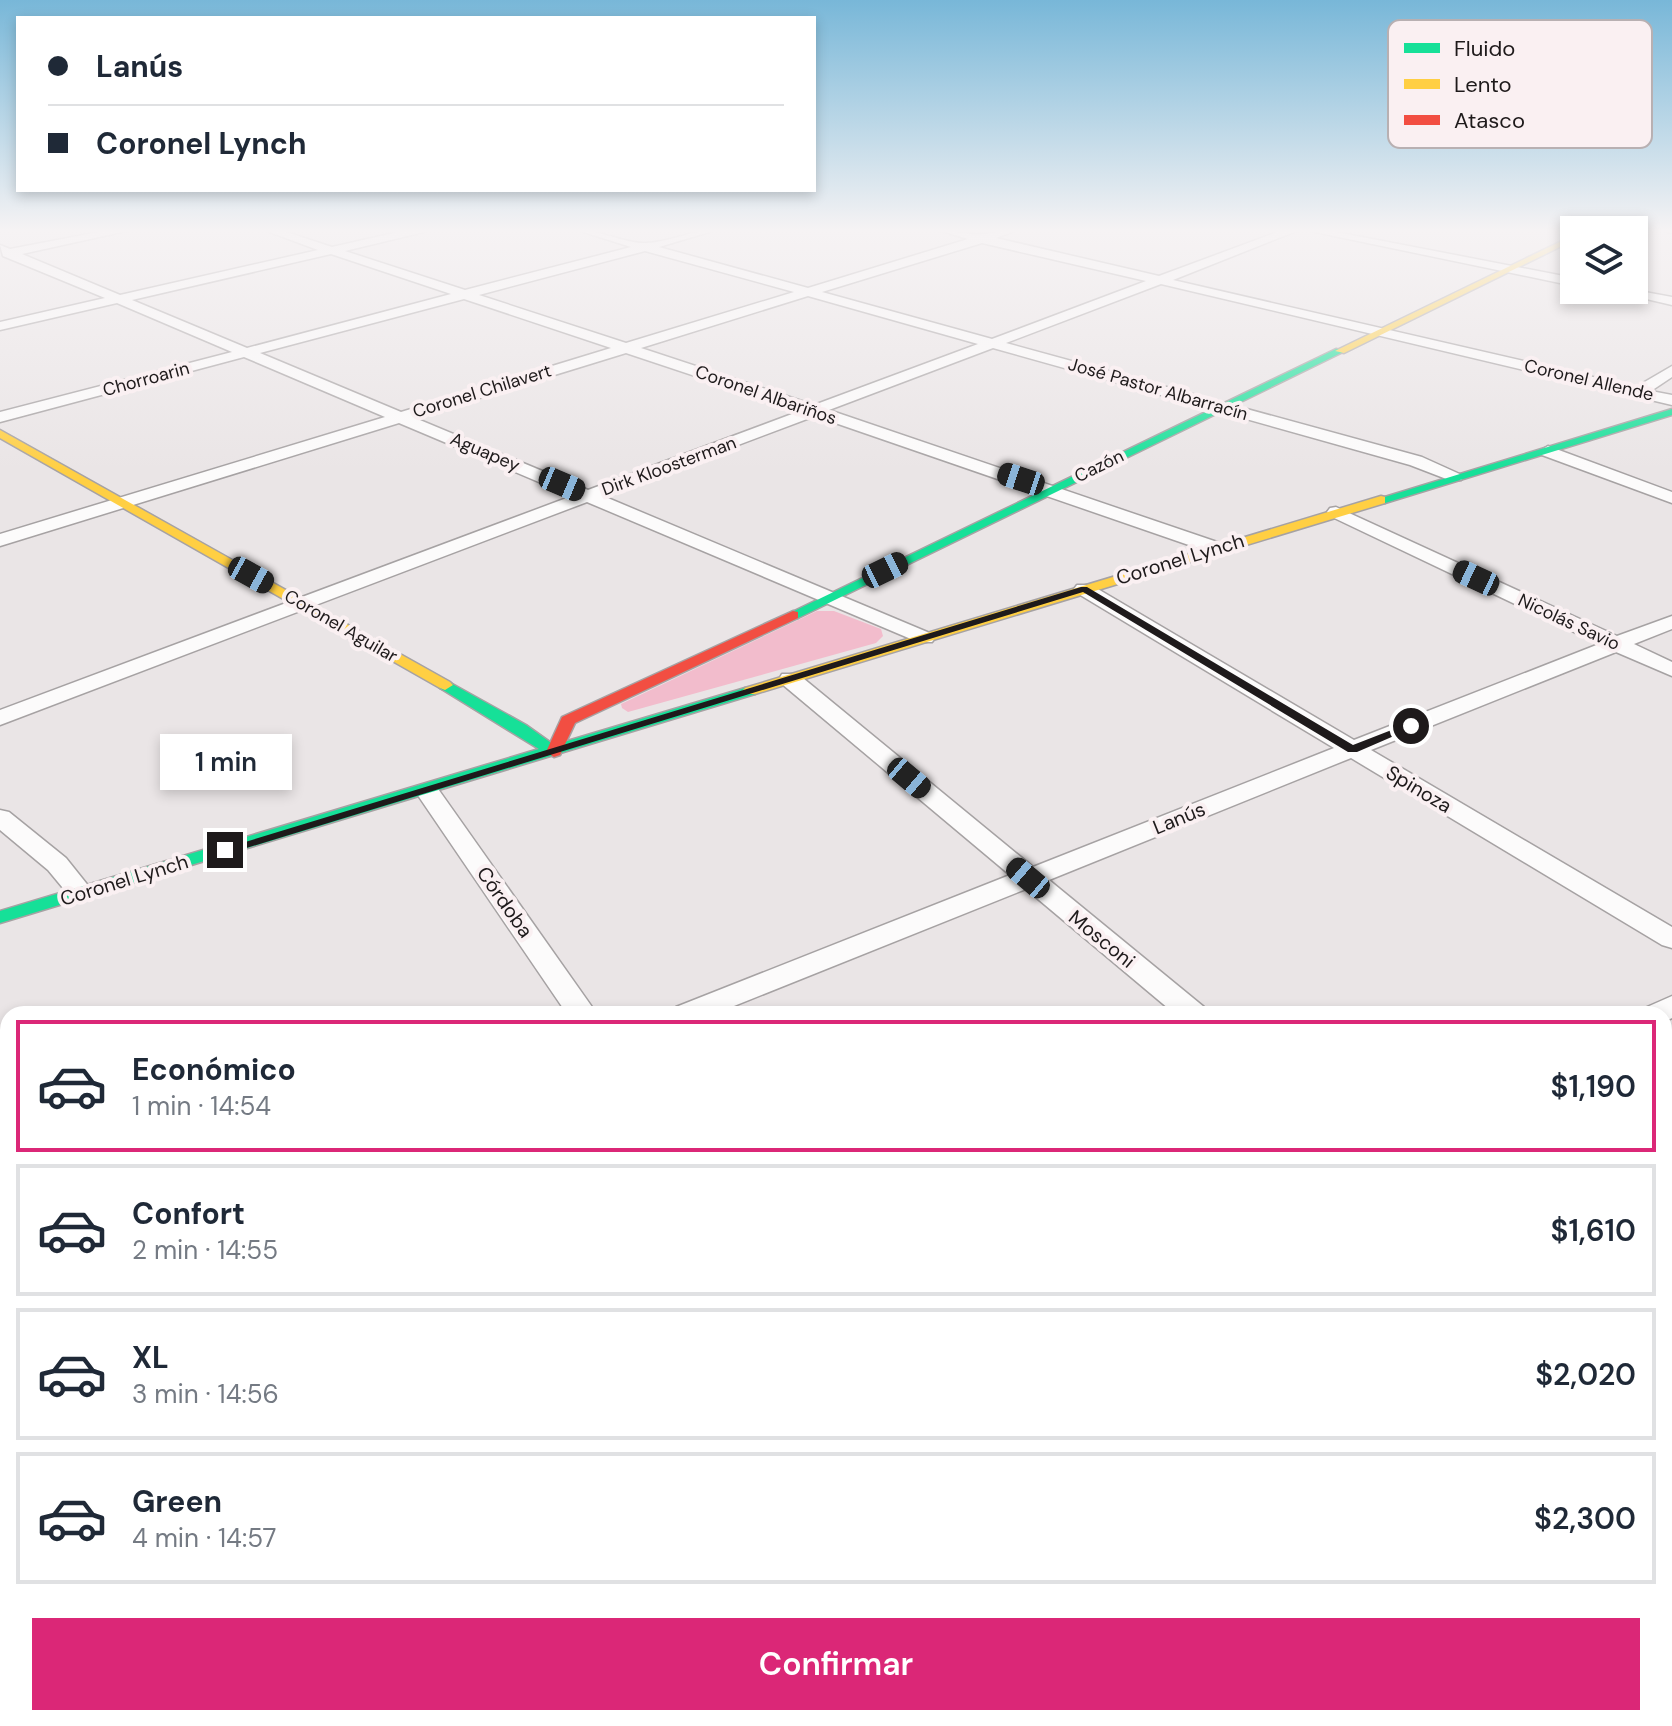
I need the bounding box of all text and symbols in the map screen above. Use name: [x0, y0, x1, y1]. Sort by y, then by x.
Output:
legend: [1388, 20, 1652, 148]
text: Fluido: [1454, 34, 1515, 63]
text: Lanús: [96, 47, 183, 86]
text: Lento: [1454, 70, 1512, 99]
text: Atasco: [1454, 106, 1525, 135]
text: Coronel Lynch: [96, 124, 307, 163]
map controls: [1560, 216, 1648, 304]
button: layers: [1560, 216, 1648, 304]
street label: José Pastor Albarracín: [1065, 352, 1251, 426]
street label: Coronel Allende: [1522, 353, 1656, 407]
street label: Chorroarin: [100, 356, 192, 402]
street label: Coronel Chilavert: [410, 358, 554, 424]
street label: Coronel Albariños: [692, 360, 840, 430]
street label: Aguapey: [447, 427, 523, 477]
street label: Dirk Kloosterman: [598, 431, 740, 501]
street label: Cazón: [1070, 444, 1128, 488]
car: [994, 460, 1048, 498]
car: [535, 464, 589, 504]
street label: Coronel Lynch: [1113, 527, 1247, 591]
car: [858, 549, 912, 591]
car: [224, 553, 278, 597]
car: [1449, 557, 1503, 599]
street label: Coronel Aguilar: [280, 584, 402, 668]
street label: Nicolás Savio: [1514, 588, 1624, 656]
route start: [1393, 708, 1429, 744]
callout: 1 min: [159, 734, 291, 790]
text: 1 min: [195, 745, 257, 779]
car: [883, 753, 935, 803]
street label: Spinoza: [1381, 759, 1457, 819]
street label: Lanús: [1149, 796, 1209, 840]
route end: [207, 832, 243, 868]
street label: Coronel Lynch: [57, 848, 191, 912]
car: [1002, 853, 1054, 903]
street label: Córdoba: [471, 861, 539, 943]
street label: Mosconi: [1063, 904, 1141, 974]
icon: car: [36, 1050, 108, 1122]
text: Económico: [132, 1050, 296, 1089]
text: $1,190: [1550, 1067, 1636, 1106]
text: 1 min · 14:54: [132, 1089, 271, 1123]
icon: car: [36, 1194, 108, 1266]
text: Confort: [132, 1194, 245, 1233]
text: $1,610: [1550, 1211, 1636, 1250]
text: 2 min · 14:55: [132, 1233, 278, 1267]
icon: car: [36, 1338, 108, 1410]
text: XL: [132, 1338, 169, 1377]
text: $2,020: [1535, 1355, 1636, 1394]
text: 3 min · 14:56: [132, 1377, 279, 1411]
icon: car: [36, 1482, 108, 1554]
text: Green: [132, 1482, 222, 1521]
text: $2,300: [1534, 1499, 1636, 1538]
text: 4 min · 14:57: [132, 1521, 276, 1555]
button: Confirmar: [32, 1618, 1640, 1710]

